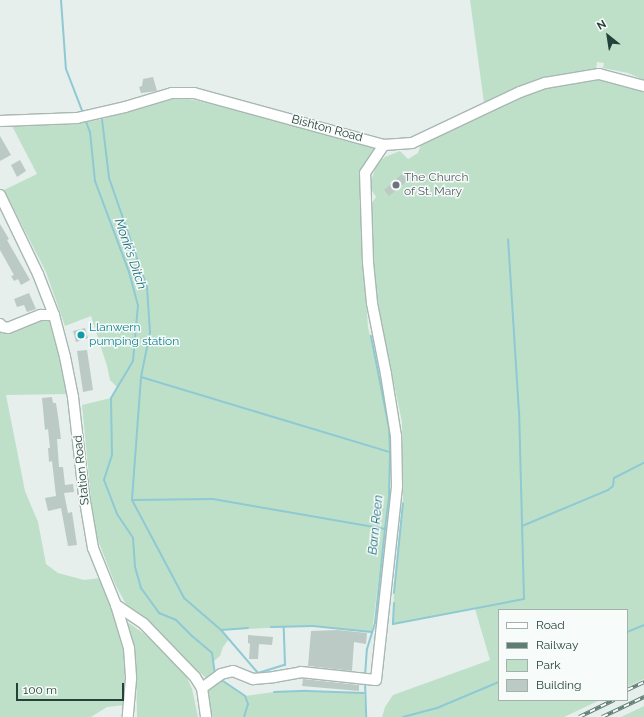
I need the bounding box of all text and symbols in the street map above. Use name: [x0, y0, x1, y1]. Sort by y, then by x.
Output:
north arrow: [588, 16, 628, 56]
text: N: [595, 17, 609, 33]
street label: Bishton Road: [290, 113, 364, 145]
place label: The Church of St. Mary: [404, 171, 468, 199]
marker: The Church of St. Mary: [391, 180, 401, 190]
water label: Monk's Ditch: [111, 216, 149, 292]
place label: Llanwern pumping station: [89, 321, 179, 349]
marker: Llanwern pumping station: [76, 330, 86, 340]
street label: Station Road: [71, 434, 93, 506]
water label: Barn Reen: [365, 494, 387, 556]
legend: [498, 609, 628, 701]
text: Road: [536, 618, 565, 632]
text: Railway: [536, 638, 578, 652]
text: Park: [536, 658, 561, 672]
scale bar: [18, 675, 126, 701]
text: Building: [536, 678, 582, 692]
text: 100 m: [23, 683, 57, 697]

